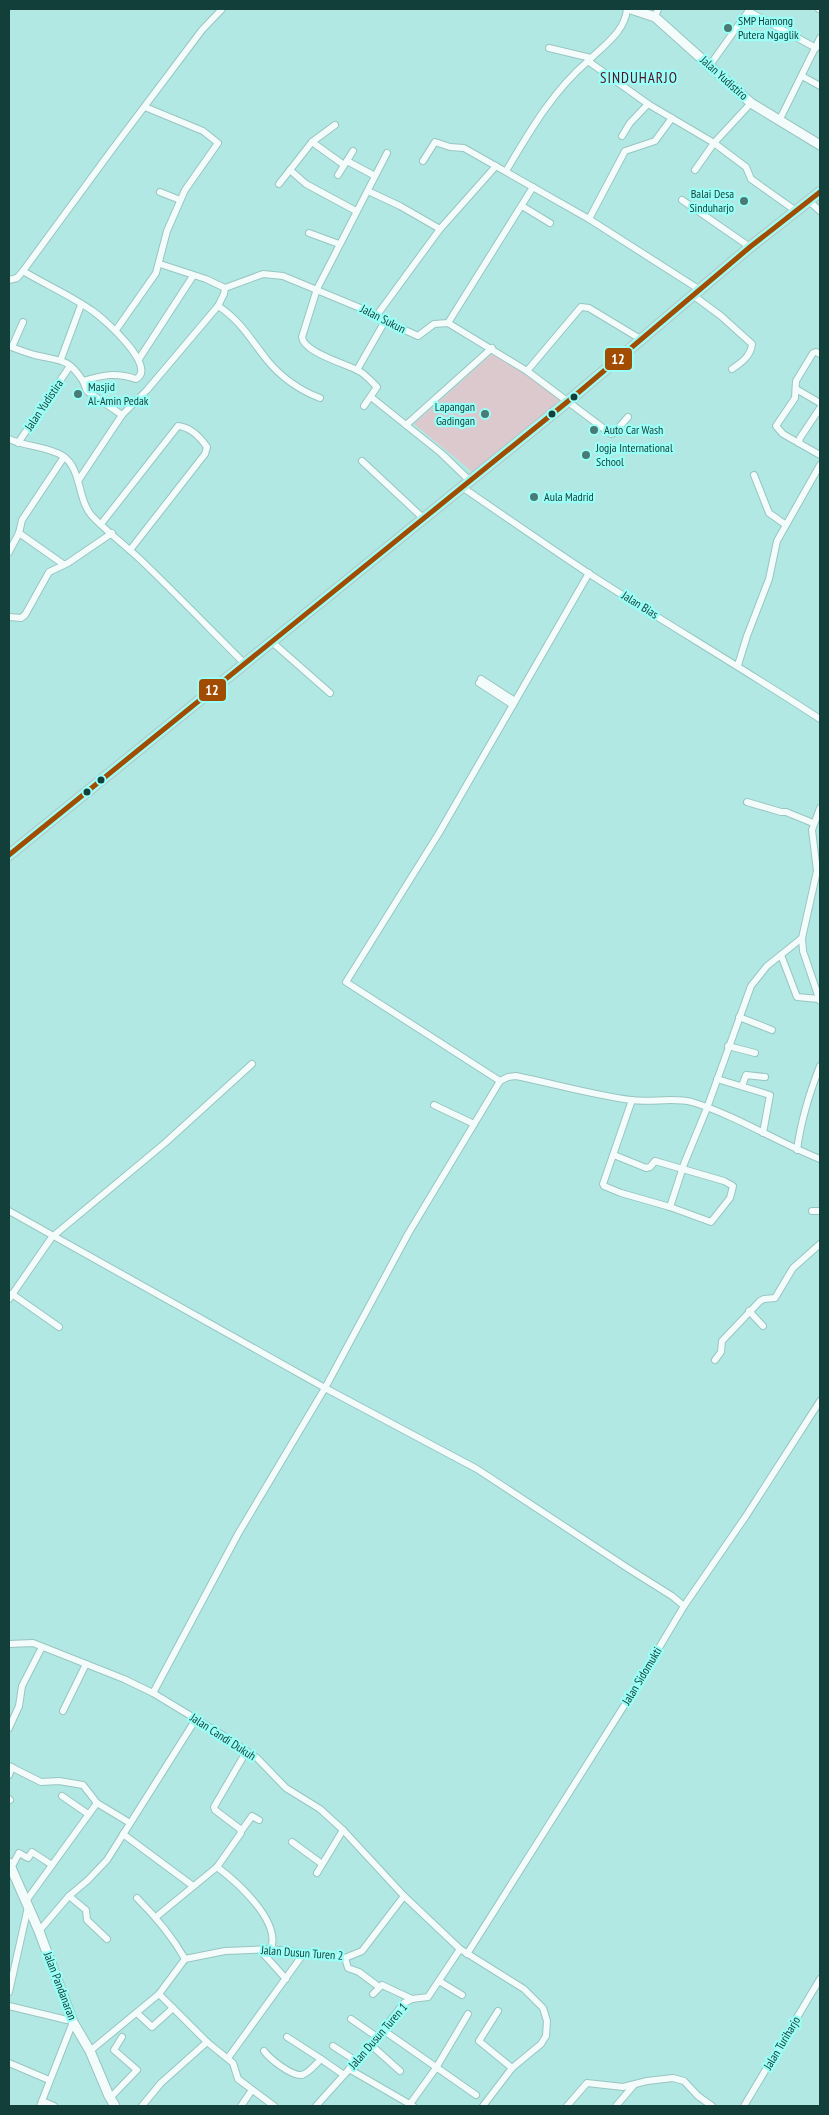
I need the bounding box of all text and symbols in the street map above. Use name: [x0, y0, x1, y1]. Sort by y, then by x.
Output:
place label: SMP Hamong Putera Ngaglik: [738, 13, 799, 42]
marker: SMP Hamong Putera Ngaglik: [722, 22, 734, 34]
street label: Jalan Yudistiro: [697, 52, 751, 103]
district label: SINDUHARJO: [600, 68, 678, 87]
place label: Balai Desa Sinduharjo: [689, 186, 734, 215]
marker: Balai Desa Sinduharjo: [738, 195, 750, 207]
street label: Jalan Sukun: [357, 300, 408, 336]
line badge: 12: [604, 347, 633, 371]
text: 12: [611, 350, 625, 368]
street label: Jalan Yudistira: [20, 376, 66, 434]
place label: Masjid Al-Amin Pedak: [88, 379, 149, 408]
marker: Masjid Al-Amin Pedak: [72, 388, 84, 400]
unlabelled marker: [569, 392, 579, 402]
place label: Lapangan Gadingan: [435, 399, 475, 428]
marker: Lapangan Gadingan: [479, 408, 491, 420]
unlabelled marker: [547, 409, 557, 419]
place label: Auto Car Wash: [604, 422, 663, 437]
marker: Auto Car Wash: [588, 424, 600, 436]
place label: Jogja International School: [595, 440, 673, 469]
marker: Jogja International School: [580, 449, 592, 461]
place label: Aula Madrid: [544, 489, 594, 504]
marker: Aula Madrid: [528, 491, 540, 503]
street label: Jalan Bias: [618, 587, 661, 622]
line badge: 12: [198, 678, 227, 702]
text: 12: [205, 681, 219, 699]
unlabelled marker: [96, 775, 106, 785]
unlabelled marker: [82, 787, 92, 797]
street label: Jalan Sidomukti: [618, 1644, 665, 1708]
street label: Jalan Candi Dukuh: [187, 1709, 259, 1763]
street label: Jalan Dusun Turen 2: [259, 1942, 344, 1963]
street label: Jalan Pandanaran: [40, 1949, 80, 2022]
street label: Jalan Dusun Turen 1: [344, 2000, 410, 2072]
street label: Jalan Turiharjo: [759, 2013, 803, 2073]

